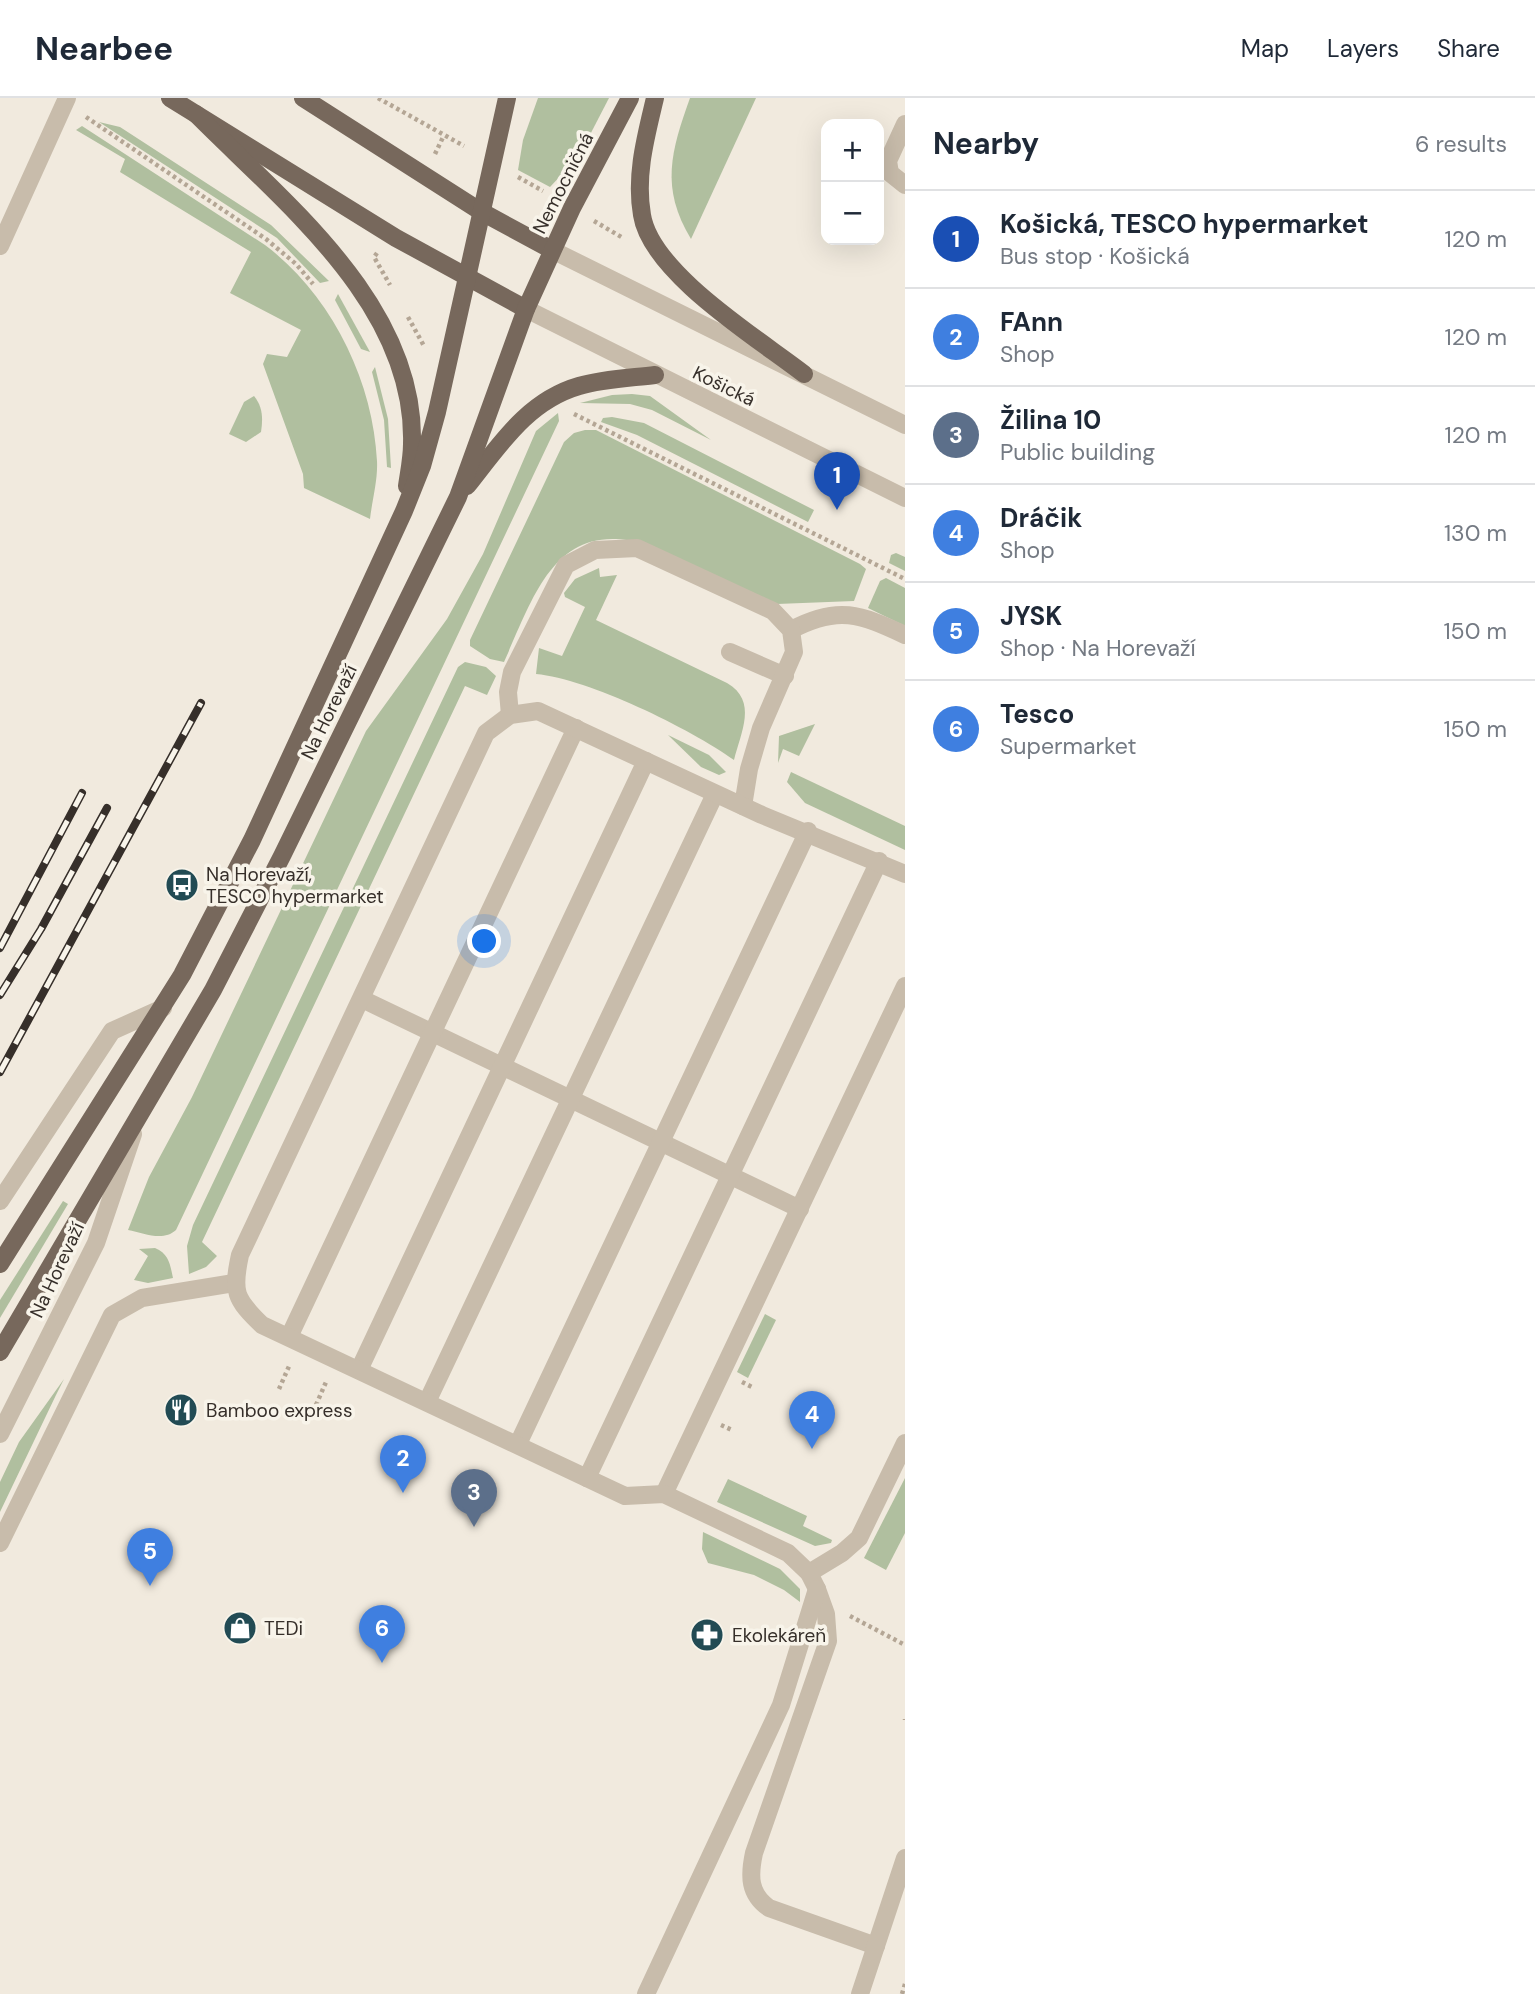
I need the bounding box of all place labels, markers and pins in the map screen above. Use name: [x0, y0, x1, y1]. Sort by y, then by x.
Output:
pin: 1: [814, 452, 860, 510]
place label: Na Horevaží, TESCO hypermarket: [206, 862, 384, 909]
bus stop icon: Na Horevaží, TESCO hypermarket: [163, 866, 201, 904]
restaurant icon: Bamboo express: [162, 1391, 200, 1429]
pin: 4: [789, 1391, 835, 1449]
place label: Bamboo express: [206, 1398, 352, 1423]
pin: 2: [380, 1435, 426, 1493]
pin: 3: [451, 1469, 497, 1527]
pin: 5: [127, 1528, 173, 1586]
pin: 6: [359, 1605, 405, 1663]
shop icon: TEDi: [221, 1609, 259, 1647]
place label: TEDi: [264, 1616, 303, 1641]
pharmacy icon: Ekolekáreň: [688, 1616, 726, 1654]
place label: Ekolekáreň: [732, 1623, 826, 1648]

